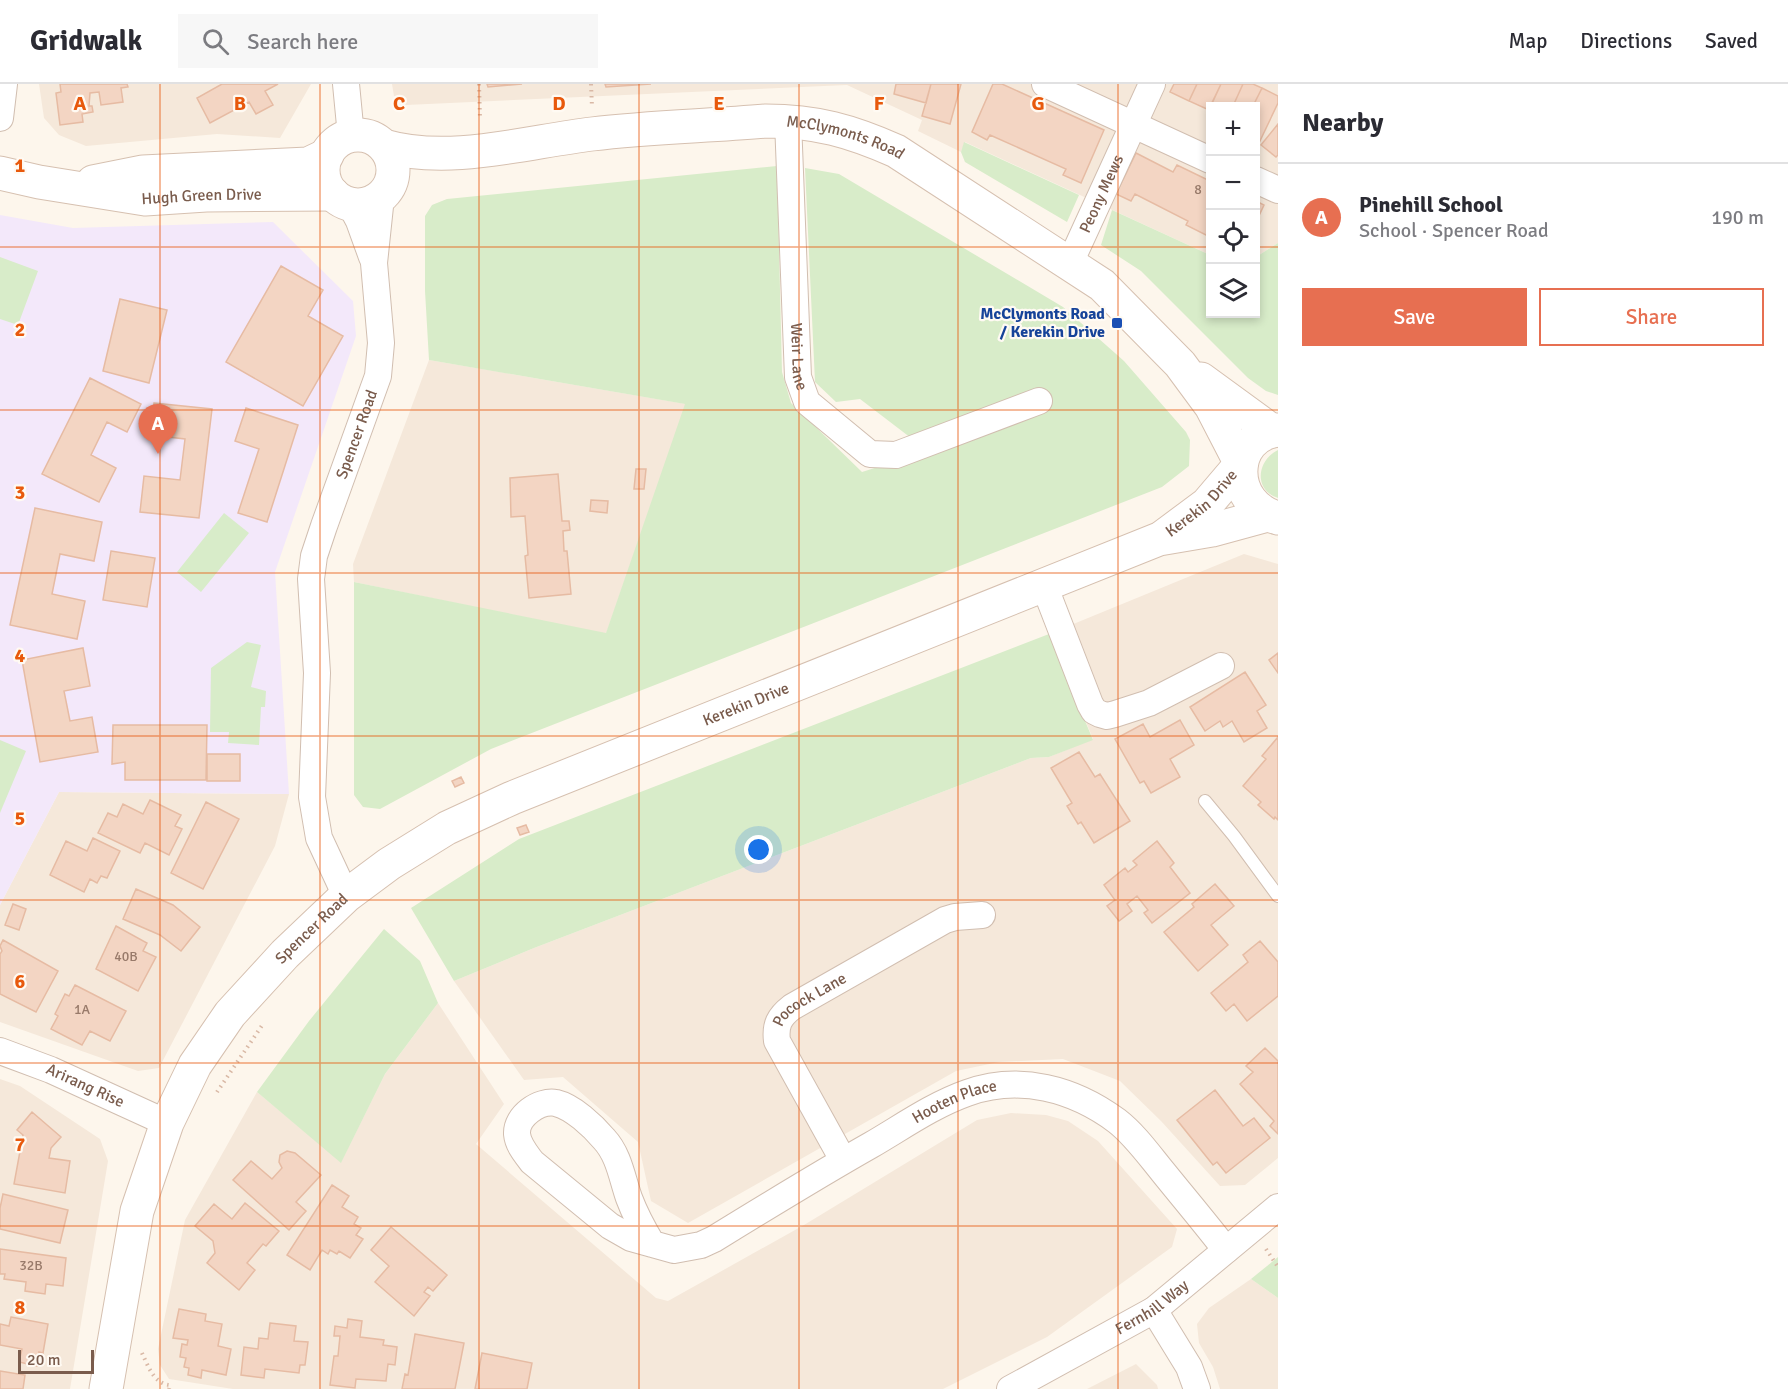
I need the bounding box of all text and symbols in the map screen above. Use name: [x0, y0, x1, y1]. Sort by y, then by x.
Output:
search box: [178, 14, 598, 68]
text: Gridwalk: [30, 24, 142, 58]
icon: search: [199, 25, 232, 58]
text: Search here: [247, 28, 358, 55]
text: Map: [1509, 28, 1547, 54]
text: Directions: [1580, 28, 1672, 54]
text: Saved: [1705, 28, 1758, 54]
text: A: [74, 91, 87, 116]
text: B: [234, 91, 246, 116]
text: C: [393, 91, 405, 116]
text: D: [552, 91, 566, 116]
text: E: [713, 91, 725, 116]
text: F: [874, 91, 885, 116]
text: G: [1031, 91, 1045, 116]
map controls: [1206, 102, 1260, 318]
button: +: [1206, 102, 1260, 156]
text: Nearby: [1302, 107, 1383, 139]
street label: McClymonts Road: [786, 112, 908, 164]
street label: Peony Mews: [1075, 152, 1128, 236]
text: 1: [15, 153, 26, 178]
button: −: [1206, 156, 1260, 210]
house number: 8: [1194, 181, 1202, 198]
street label: Hugh Green Drive: [141, 185, 262, 209]
text: Pinehill School: [1359, 191, 1503, 218]
text: A: [1315, 205, 1328, 230]
text: 190 m: [1711, 205, 1764, 230]
button: locate: [1206, 210, 1260, 264]
text: School · Spencer Road: [1359, 218, 1549, 243]
button: layers: [1206, 264, 1260, 318]
button: Save: [1302, 288, 1527, 346]
button: Share: [1539, 288, 1764, 346]
place label: McClymonts Road / Kerekin Drive: [980, 304, 1105, 342]
marker: McClymonts Road / Kerekin Drive: [1110, 316, 1124, 330]
text: 2: [15, 317, 25, 342]
street label: Weir Lane: [786, 323, 812, 393]
street label: Spencer Road: [332, 387, 382, 482]
pin: A: [138, 404, 178, 454]
street label: Kerekin Drive: [1162, 465, 1242, 541]
text: 3: [15, 480, 25, 505]
text: 4: [15, 643, 26, 668]
street label: Kerekin Drive: [700, 678, 792, 731]
text: 5: [15, 806, 25, 831]
your location: [744, 835, 773, 864]
street label: Spencer Road: [271, 889, 352, 968]
house number: 40B: [114, 948, 138, 965]
street label: Pocock Lane: [768, 968, 850, 1030]
text: 6: [15, 969, 26, 994]
house number: 1A: [74, 1001, 90, 1018]
street label: Arirang Rise: [43, 1059, 127, 1112]
street label: Hooten Place: [908, 1076, 998, 1128]
text: 7: [15, 1132, 26, 1157]
house number: 32B: [19, 1257, 43, 1274]
street label: Fernhill Way: [1112, 1275, 1193, 1339]
text: 8: [15, 1295, 26, 1320]
scale bar: [18, 1347, 94, 1374]
text: 20 m: [27, 1350, 61, 1370]

